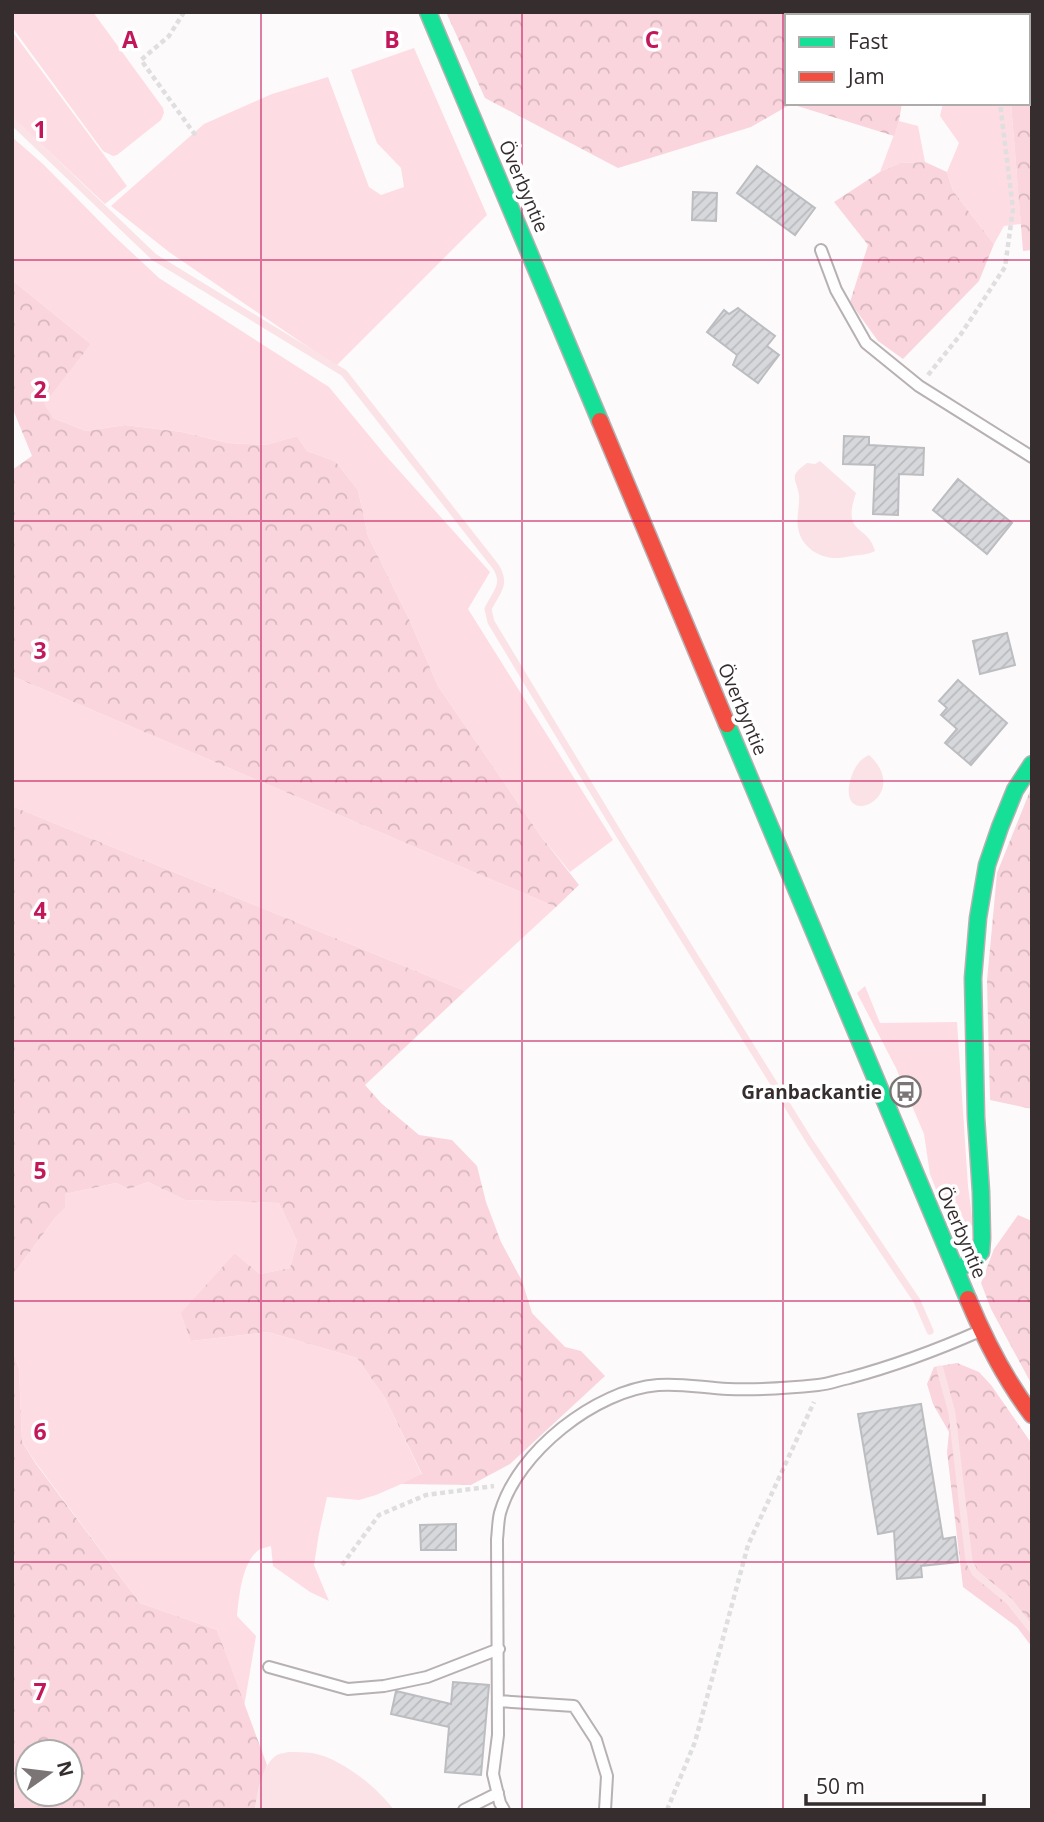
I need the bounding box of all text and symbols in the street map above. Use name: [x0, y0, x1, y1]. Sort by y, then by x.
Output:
legend: [785, 14, 1030, 105]
text: A: [122, 23, 138, 55]
text: B: [384, 23, 400, 55]
text: C: [645, 23, 659, 55]
text: Fast: [848, 27, 888, 55]
text: Jam: [846, 62, 885, 90]
text: 1: [33, 113, 47, 145]
street label: Överbyntie: [493, 136, 555, 236]
text: 2: [33, 373, 47, 405]
text: 3: [33, 634, 47, 666]
street label: Överbyntie: [712, 659, 774, 759]
text: 4: [33, 894, 47, 926]
bus stop icon: Granbackantie: [888, 1075, 922, 1109]
place label: Granbackantie: [741, 1079, 882, 1105]
text: 5: [33, 1154, 47, 1186]
street label: Överbyntie: [931, 1182, 993, 1282]
text: 6: [33, 1415, 47, 1447]
text: 7: [33, 1675, 47, 1707]
north arrow: [14, 1738, 84, 1808]
text: N: [51, 1758, 80, 1780]
scale bar: [806, 1762, 984, 1806]
text: 50 m: [816, 1772, 865, 1800]

